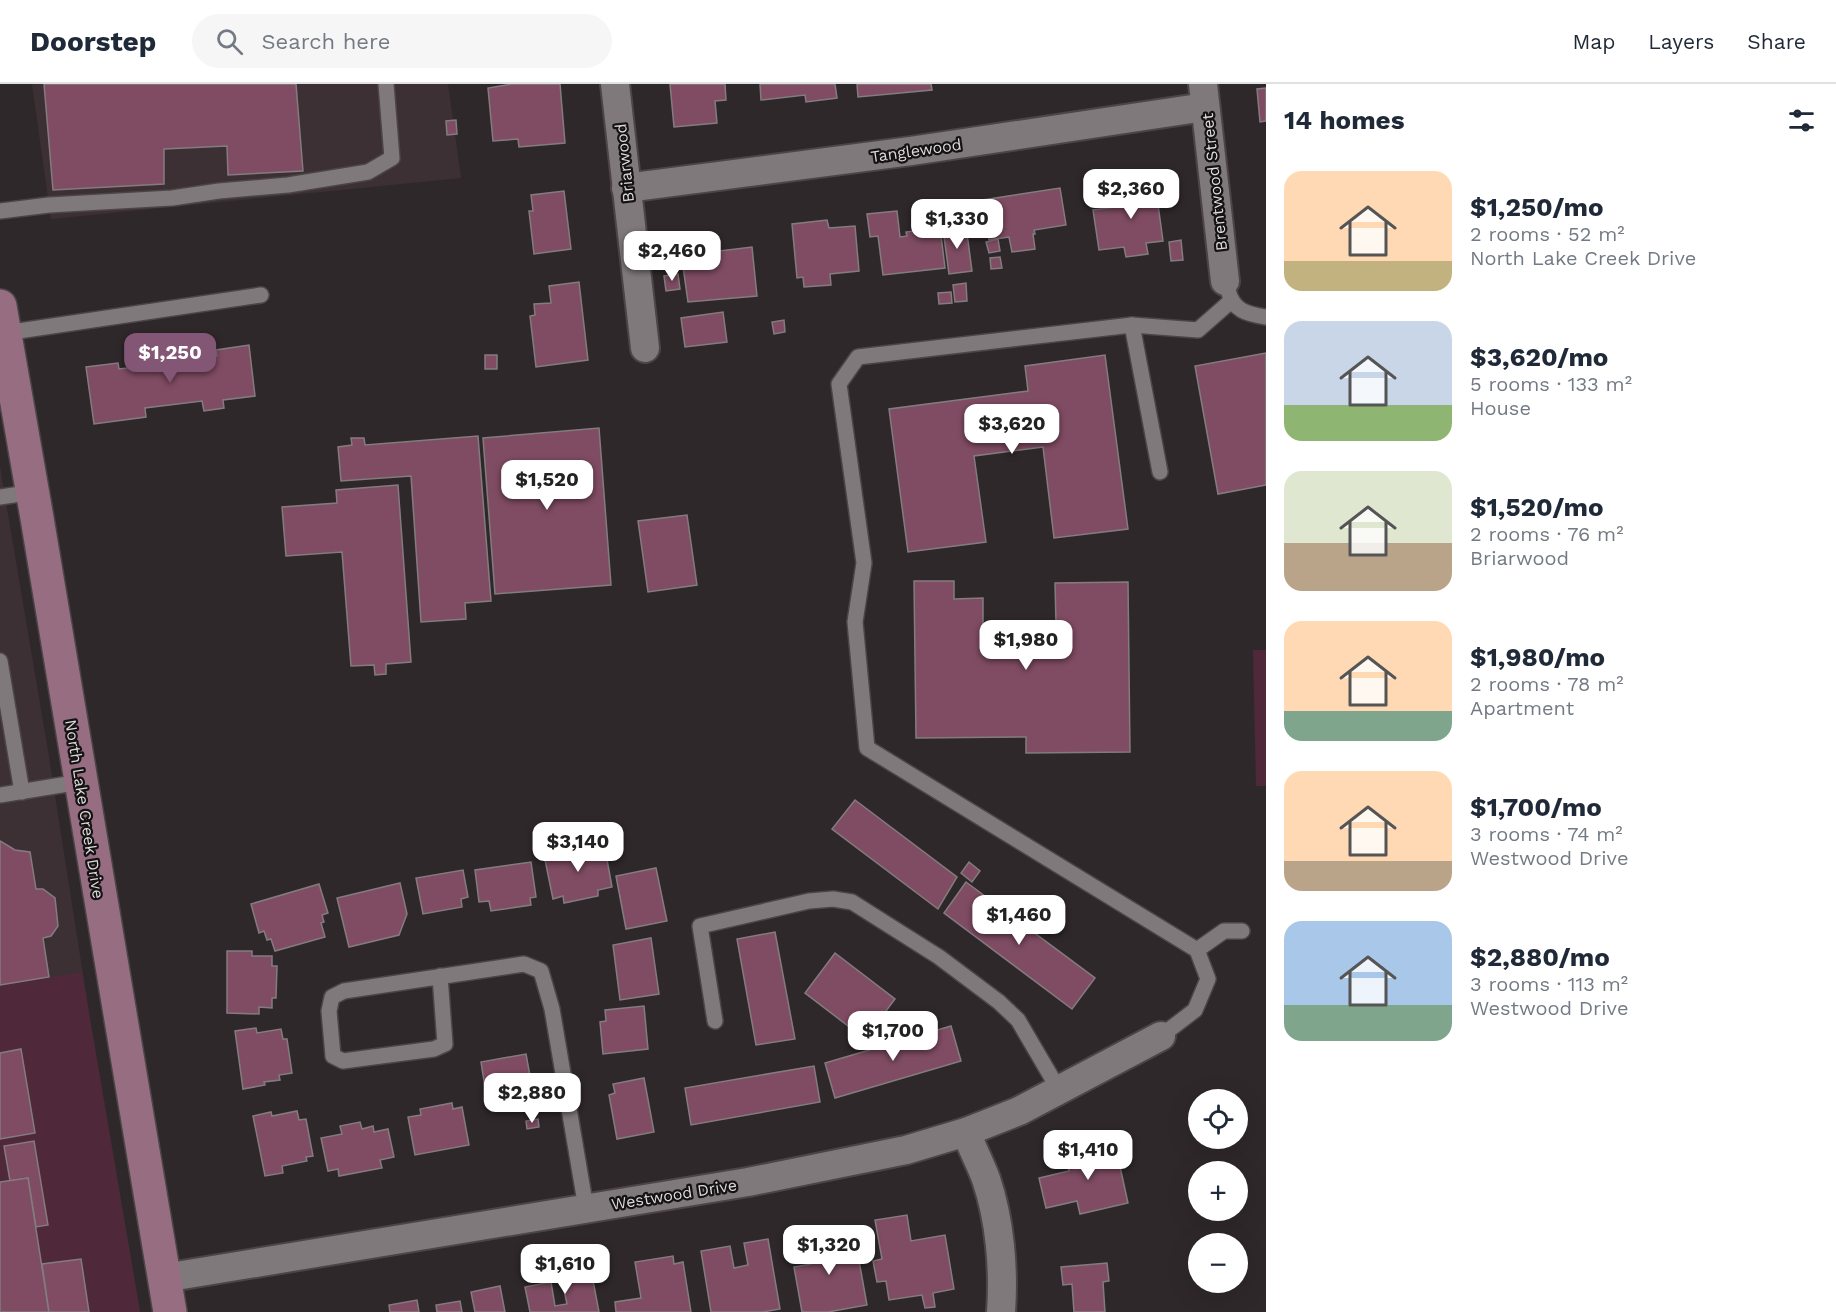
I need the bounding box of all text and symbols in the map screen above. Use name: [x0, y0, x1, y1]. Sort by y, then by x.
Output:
search box: [192, 14, 612, 68]
text: Doorstep: [30, 25, 156, 58]
icon: search: [213, 25, 246, 58]
text: Search here: [261, 29, 390, 54]
text: Map: [1572, 29, 1615, 54]
text: Layers: [1648, 29, 1714, 54]
text: Share: [1747, 29, 1806, 54]
icon: filters: [1785, 104, 1818, 137]
text: 14 homes: [1284, 105, 1405, 135]
street label: Brentwood Street: [1198, 112, 1231, 252]
street label: Briarwood: [611, 123, 638, 203]
street label: Tanglewood: [869, 135, 963, 166]
pin: $2,360: [1082, 169, 1180, 220]
text: $2,360: [1097, 176, 1165, 200]
text: $1,250/mo: [1470, 192, 1604, 222]
icon: home: [1332, 195, 1404, 267]
pin: $1,330: [908, 199, 1006, 250]
text: $1,330: [925, 206, 989, 230]
text: 2 rooms · 52 m²: [1470, 222, 1625, 246]
pin: $2,460: [623, 231, 721, 282]
text: $2,460: [638, 238, 706, 262]
text: North Lake Creek Drive: [1470, 246, 1696, 270]
pin: $1,250: [121, 333, 219, 384]
text: $1,250: [138, 340, 202, 364]
text: $3,620/mo: [1470, 342, 1608, 372]
icon: home: [1332, 345, 1404, 417]
text: 5 rooms · 133 m²: [1470, 372, 1632, 396]
text: House: [1470, 396, 1531, 420]
pin: $3,620: [963, 404, 1061, 455]
text: $3,620: [978, 411, 1046, 435]
pin: $1,520: [498, 460, 596, 511]
text: $1,520: [515, 467, 579, 491]
text: $1,520/mo: [1470, 492, 1604, 522]
icon: home: [1332, 495, 1404, 567]
text: 2 rooms · 76 m²: [1470, 522, 1623, 546]
text: Briarwood: [1470, 546, 1569, 570]
pin: $1,980: [977, 620, 1075, 671]
text: $1,980: [994, 627, 1058, 651]
text: $1,980/mo: [1470, 642, 1605, 672]
icon: home: [1332, 645, 1404, 717]
text: 2 rooms · 78 m²: [1470, 672, 1624, 696]
text: Apartment: [1470, 696, 1574, 720]
street label: North Lake Creek Drive: [61, 718, 108, 900]
text: $1,700/mo: [1470, 792, 1602, 822]
icon: home: [1332, 795, 1404, 867]
pin: $3,140: [529, 822, 627, 873]
text: 3 rooms · 74 m²: [1470, 822, 1623, 846]
text: $3,140: [547, 829, 609, 853]
text: Westwood Drive: [1470, 846, 1629, 870]
pin: $1,460: [970, 895, 1068, 946]
text: $1,460: [986, 902, 1052, 926]
text: $2,880/mo: [1470, 942, 1610, 972]
icon: home: [1332, 945, 1404, 1017]
text: 3 rooms · 113 m²: [1470, 972, 1628, 996]
text: Westwood Drive: [1470, 996, 1629, 1020]
pin: $1,700: [844, 1011, 942, 1062]
text: $1,700: [862, 1018, 924, 1042]
pin: $2,880: [483, 1073, 581, 1124]
text: $2,880: [498, 1080, 566, 1104]
map controls: [1188, 1089, 1248, 1293]
button: locate: [1188, 1089, 1248, 1149]
pin: $1,410: [1039, 1130, 1137, 1181]
text: $1,410: [1057, 1137, 1119, 1161]
button: +: [1188, 1161, 1248, 1221]
street label: Westwood Drive: [610, 1175, 738, 1214]
pin: $1,320: [780, 1225, 878, 1276]
text: $1,320: [797, 1232, 861, 1256]
button: −: [1188, 1233, 1248, 1293]
pin: $1,610: [516, 1244, 614, 1295]
text: $1,610: [535, 1251, 595, 1275]

